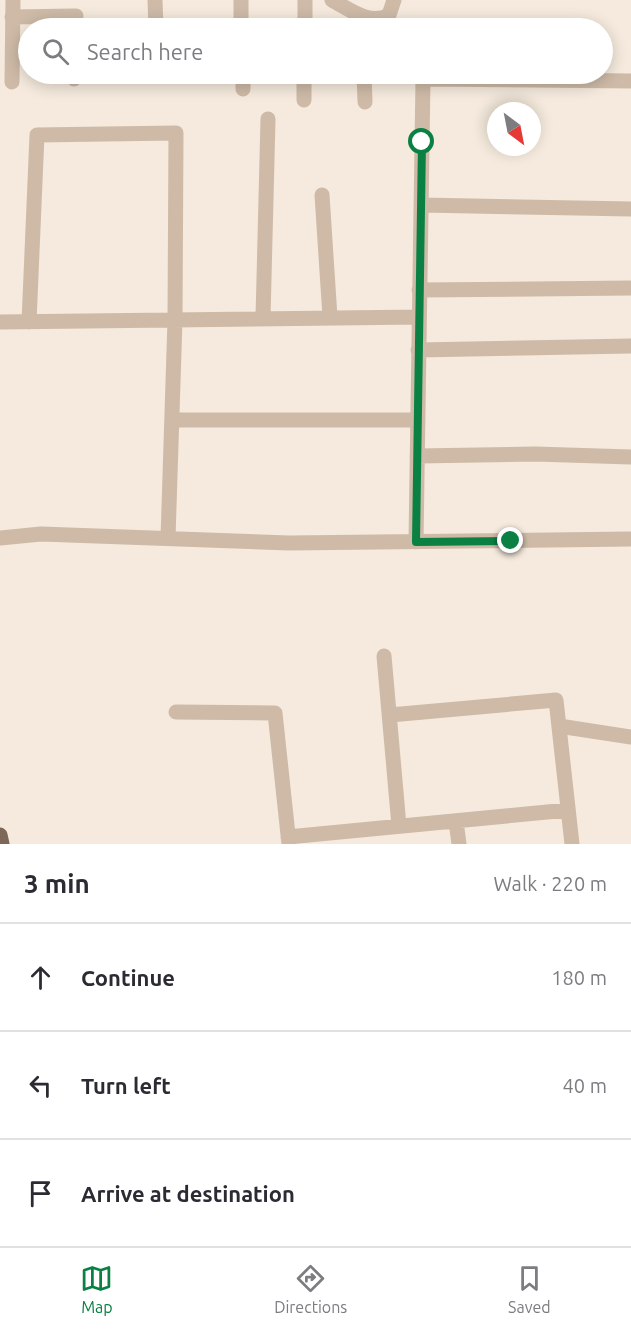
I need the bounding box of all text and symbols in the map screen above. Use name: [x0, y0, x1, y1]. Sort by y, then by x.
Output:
search box: [18, 18, 613, 84]
icon: search: [39, 35, 72, 68]
text: Search here: [87, 39, 203, 64]
north arrow: [487, 102, 541, 156]
route start: [408, 128, 434, 154]
route end: [497, 527, 523, 553]
text: 3 min: [24, 869, 90, 898]
text: Walk · 220 m: [494, 872, 607, 895]
icon: ahead: [24, 961, 57, 994]
text: Continue: [81, 965, 175, 990]
text: 180 m: [551, 966, 607, 989]
icon: left: [24, 1069, 57, 1102]
text: Turn left: [81, 1073, 171, 1098]
text: 40 m: [563, 1074, 607, 1097]
icon: arrive: [24, 1177, 57, 1210]
text: Arrive at destination: [81, 1181, 295, 1206]
tab: Map: [80, 1262, 113, 1316]
tab: Directions: [274, 1262, 347, 1316]
tab: Saved: [508, 1262, 551, 1316]

